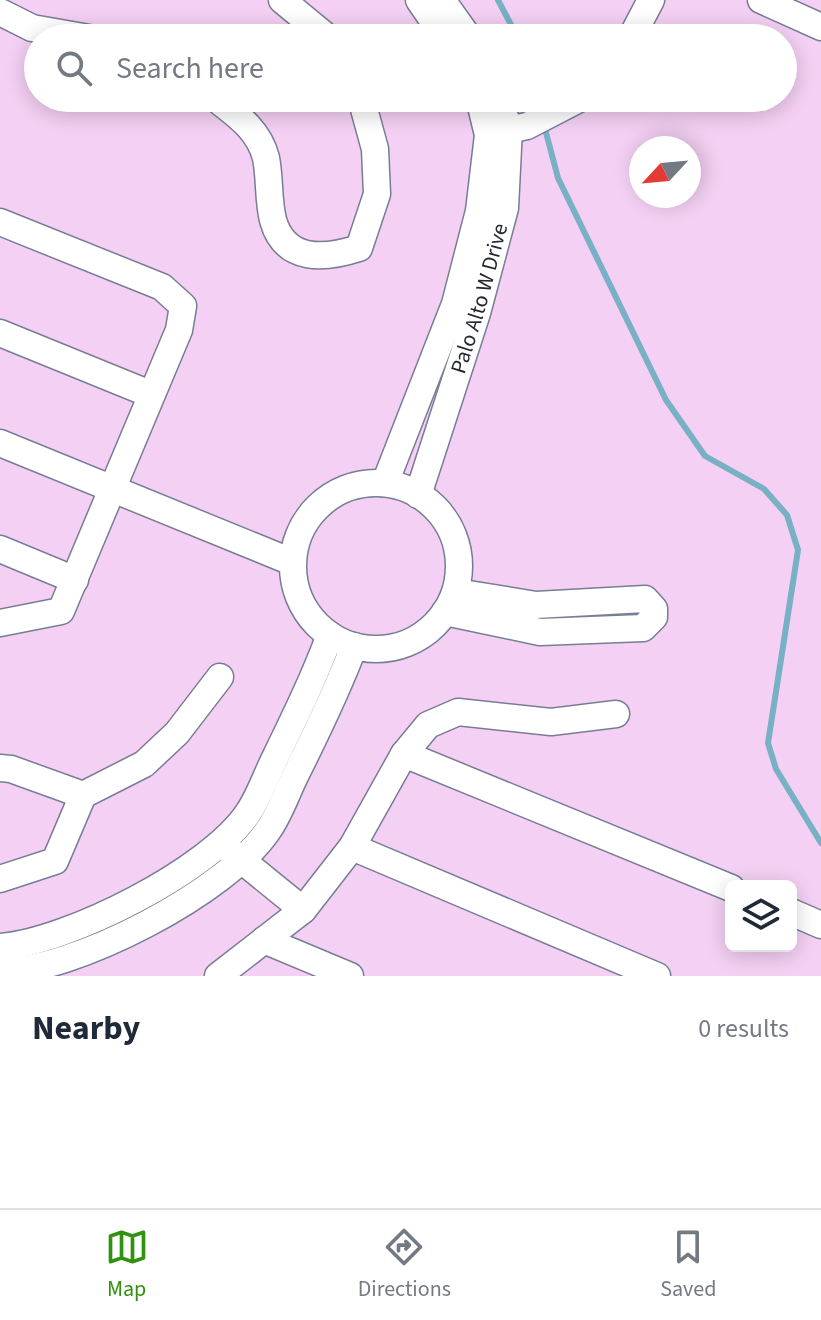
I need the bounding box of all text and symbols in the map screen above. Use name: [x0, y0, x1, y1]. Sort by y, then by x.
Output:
search box: [24, 24, 797, 112]
icon: search: [52, 46, 96, 90]
text: Search here: [116, 47, 264, 90]
north arrow: [629, 136, 701, 208]
street label: Palo Alto W Drive: [442, 220, 516, 378]
map controls: [725, 880, 797, 952]
button: layers: [725, 880, 797, 952]
text: Nearby: [32, 1004, 140, 1053]
text: 0 results: [698, 1010, 789, 1047]
tab: Map: [105, 1225, 149, 1305]
tab: Directions: [358, 1225, 451, 1305]
tab: Saved: [660, 1225, 716, 1305]

